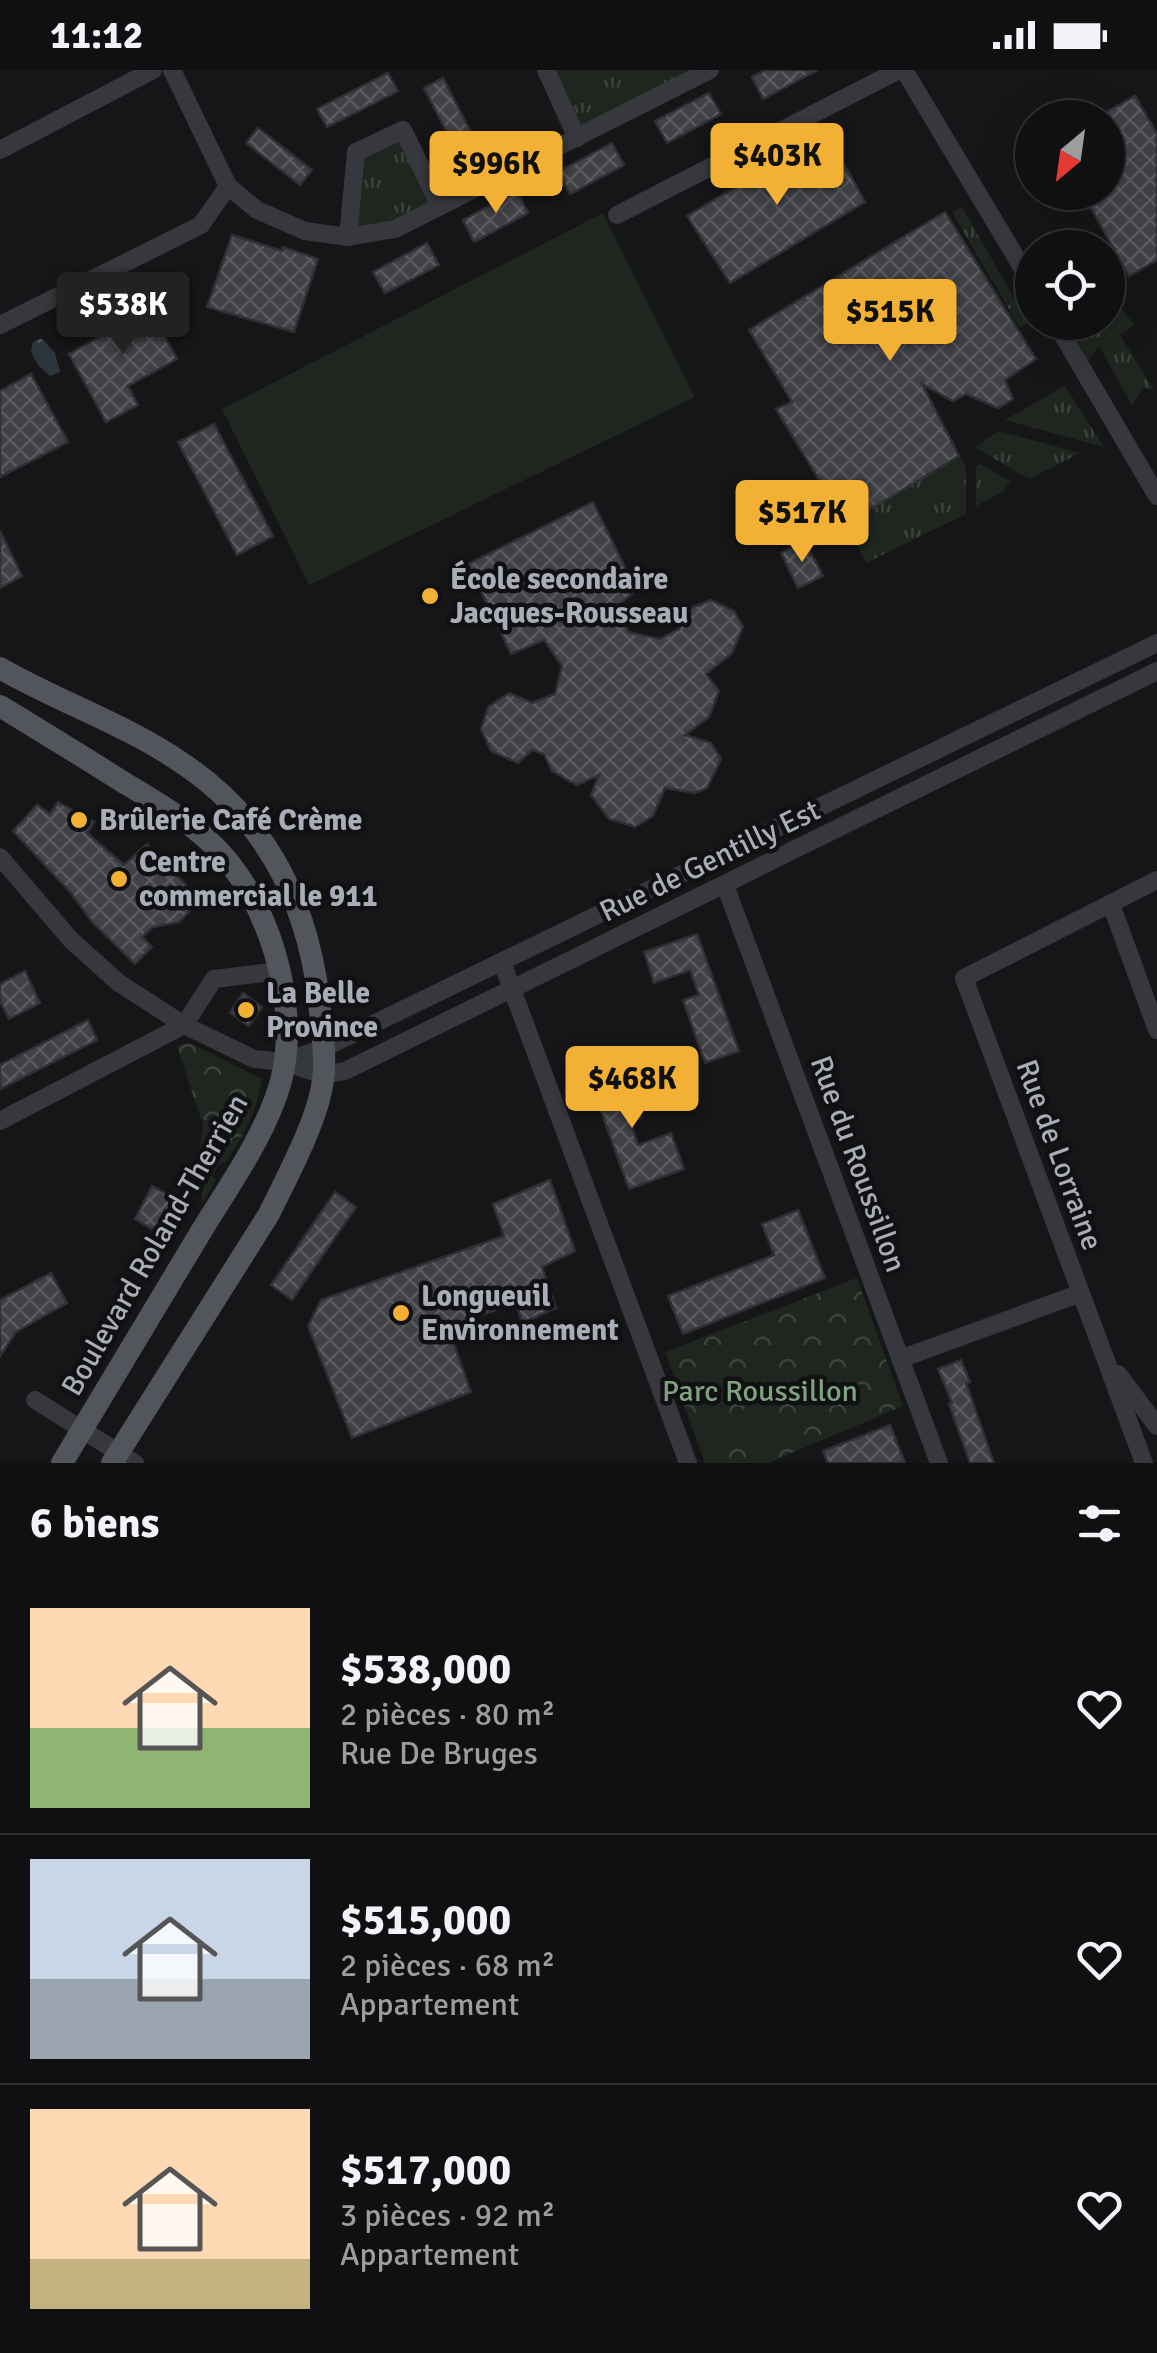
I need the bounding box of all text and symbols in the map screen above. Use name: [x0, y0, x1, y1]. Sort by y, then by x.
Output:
text: 11:12: [50, 12, 143, 59]
north arrow: [1015, 100, 1125, 210]
map controls: [1015, 100, 1125, 340]
pin: $403K: [707, 123, 847, 208]
pin: $996K: [426, 131, 566, 216]
text: $403K: [733, 136, 821, 175]
text: $996K: [452, 144, 540, 183]
button: locate: [1015, 230, 1125, 340]
pin: $538K: [53, 272, 193, 357]
pin: $515K: [820, 279, 960, 364]
text: $538K: [79, 285, 167, 324]
text: $515K: [846, 292, 934, 331]
pin: $517K: [732, 480, 872, 565]
text: $517K: [758, 493, 846, 532]
place label: École secondaire Jacques-Rousseau: [450, 560, 688, 632]
marker: École secondaire Jacques-Rousseau: [419, 585, 441, 607]
street label: Rue de Gentilly Est: [594, 792, 826, 930]
place label: Brûlerie Café Crème: [99, 802, 362, 839]
marker: Brûlerie Café Crème: [68, 809, 90, 831]
place label: Centre commercial le 911: [139, 844, 378, 915]
marker: Centre commercial le 911: [108, 868, 130, 890]
place label: La Belle Province: [266, 975, 378, 1046]
marker: La Belle Province: [235, 999, 257, 1021]
pin: $468K: [562, 1046, 702, 1131]
street label: Rue du Roussillon: [802, 1051, 914, 1277]
street label: Rue de Lorraine: [1007, 1055, 1111, 1255]
text: $468K: [588, 1059, 676, 1098]
street label: Boulevard Roland-Therrien: [53, 1088, 257, 1402]
place label: Longueuil Environnement: [421, 1278, 619, 1349]
marker: Longueuil Environnement: [390, 1302, 412, 1324]
park label: Parc Roussillon: [662, 1373, 858, 1410]
icon: filters: [1072, 1496, 1127, 1551]
text: 6 biens: [30, 1498, 159, 1549]
text: $538,000: [340, 1644, 511, 1695]
icon: home: [110, 1648, 230, 1768]
icon: heart: [1072, 1681, 1127, 1736]
text: 2 pièces · 80 m²: [340, 1695, 555, 1734]
text: Rue De Bruges: [340, 1734, 538, 1773]
text: $515,000: [340, 1895, 511, 1946]
icon: home: [110, 1899, 230, 2019]
icon: heart: [1072, 1932, 1127, 1987]
text: 2 pièces · 68 m²: [340, 1946, 555, 1985]
text: Appartement: [340, 1985, 519, 2024]
text: $517,000: [340, 2145, 511, 2196]
icon: home: [110, 2149, 230, 2269]
icon: heart: [1072, 2182, 1127, 2237]
text: 3 pièces · 92 m²: [340, 2196, 555, 2235]
text: Appartement: [340, 2235, 519, 2274]

